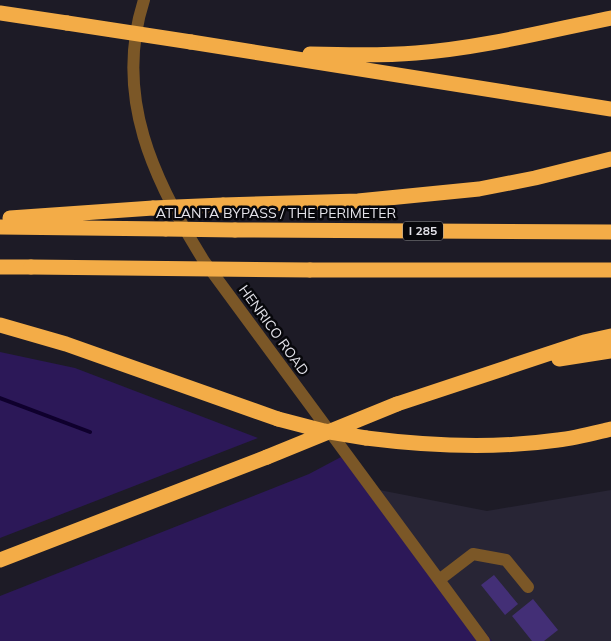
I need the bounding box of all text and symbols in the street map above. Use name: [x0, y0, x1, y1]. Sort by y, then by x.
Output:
street label: ATLANTA BYPASS / THE PERIMETER: [156, 204, 396, 222]
road number: I 285: [403, 222, 443, 240]
street label: HENRICO ROAD: [235, 281, 313, 379]

